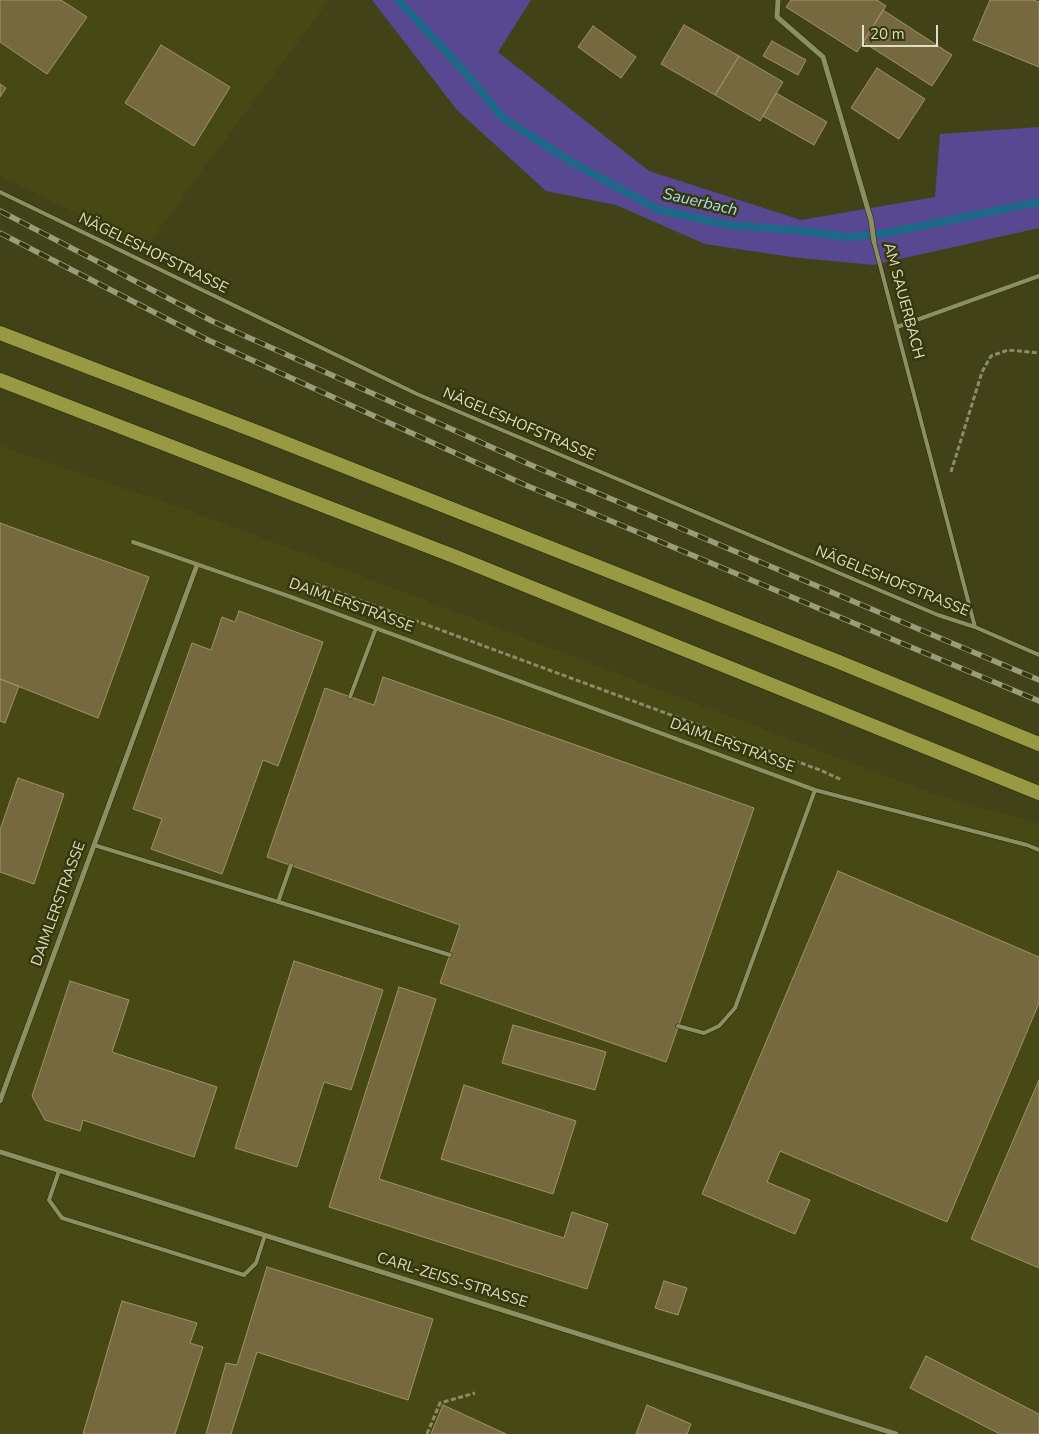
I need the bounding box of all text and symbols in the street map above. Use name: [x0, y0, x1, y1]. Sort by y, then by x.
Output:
scale bar: [864, 15, 940, 47]
text: 20 m: [870, 24, 905, 44]
water label: Sauerbach: [661, 185, 739, 221]
street label: NÄGELESHOFSTRASSE: [75, 210, 231, 298]
street label: AM SAUERBACH: [879, 241, 927, 361]
street label: NÄGELESHOFSTRASSE: [440, 385, 598, 465]
street label: NÄGELESHOFSTRASSE: [813, 543, 971, 621]
street label: DAIMLERSTRASSE: [286, 575, 416, 637]
street label: DAIMLERSTRASSE: [667, 715, 797, 777]
street label: DAIMLERSTRASSE: [28, 839, 90, 969]
street label: CARL-ZEISS-STRASSE: [374, 1249, 530, 1313]

